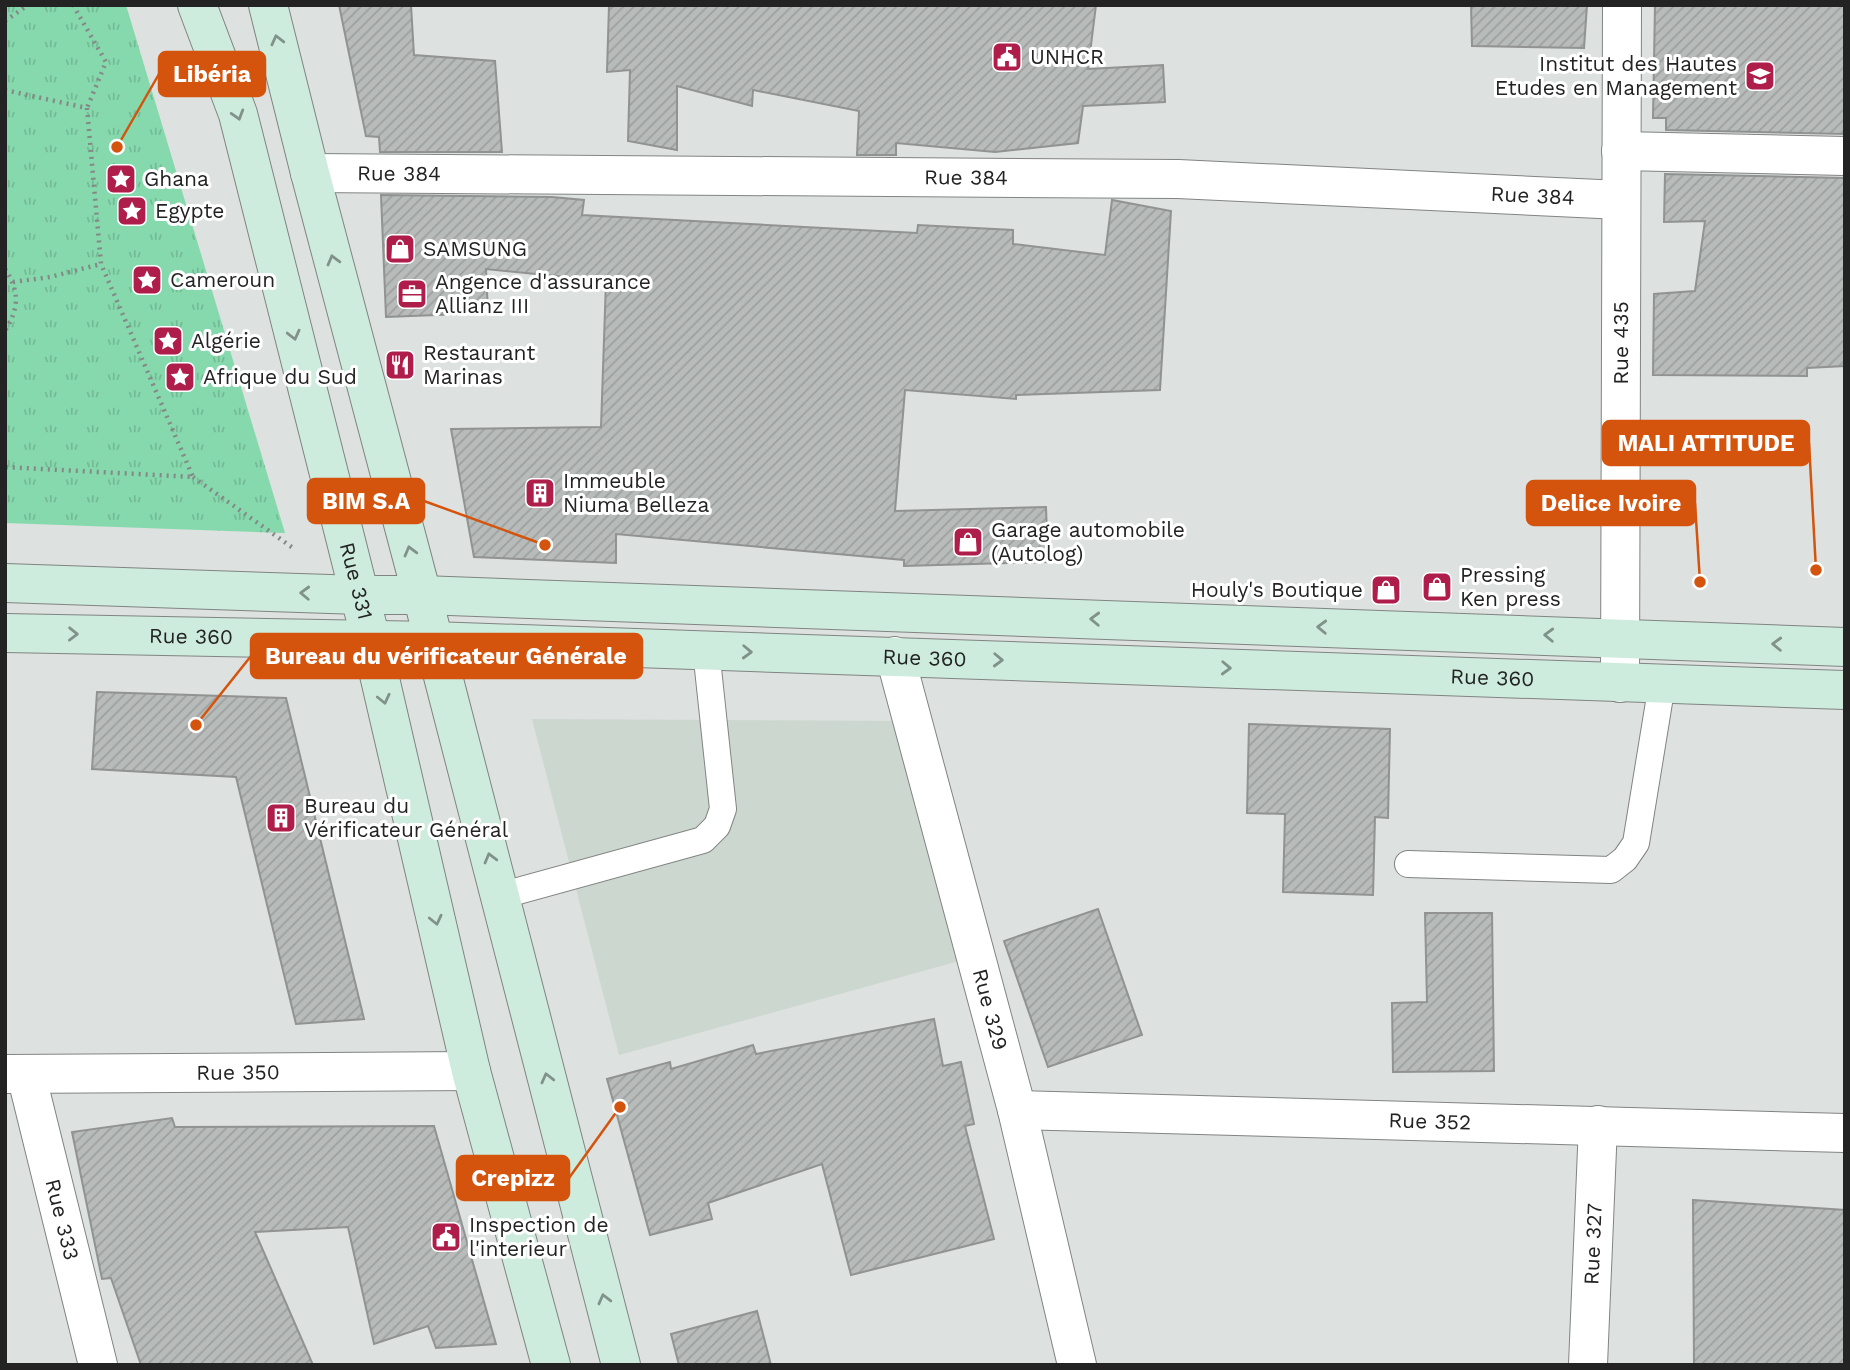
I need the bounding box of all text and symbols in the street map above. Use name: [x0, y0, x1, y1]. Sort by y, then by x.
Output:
one-way arrow: [271, 34, 285, 46]
public building icon: UNHCR: [990, 40, 1024, 74]
place label: UNHCR: [1030, 44, 1104, 69]
place label: Institut des Hautes Etudes en Management: [1495, 51, 1737, 100]
callout: Libéria: [159, 52, 265, 96]
school or university icon: Institut des Hautes Etudes en Management: [1743, 59, 1777, 93]
text: Libéria: [173, 61, 252, 88]
one-way arrow: [230, 108, 244, 121]
street label: Rue 384: [357, 160, 441, 186]
place icon: Ghana: [104, 162, 138, 196]
street label: Rue 384: [924, 164, 1008, 190]
place label: Ghana: [144, 166, 209, 191]
street label: Rue 384: [1490, 181, 1575, 210]
place icon: Egypte: [115, 194, 149, 228]
place label: Egypte: [155, 198, 224, 223]
shop icon: SAMSUNG: [383, 232, 417, 266]
place label: SAMSUNG: [423, 236, 527, 261]
one-way arrow: [327, 255, 341, 267]
place icon: Cameroun: [130, 263, 164, 297]
place label: Cameroun: [170, 267, 275, 292]
place label: Angence d'assurance Allianz III: [435, 269, 651, 318]
office icon: Angence d'assurance Allianz III: [395, 277, 429, 311]
street label: Rue 435: [1608, 301, 1633, 385]
place icon: Algérie: [151, 324, 185, 358]
place label: Algérie: [191, 328, 261, 353]
one-way arrow: [286, 329, 300, 341]
place label: Restaurant Marinas: [423, 340, 535, 389]
restaurant icon: Restaurant Marinas: [383, 348, 417, 382]
place icon: Afrique du Sud: [163, 360, 197, 394]
place label: Afrique du Sud: [203, 364, 357, 389]
callout: MALI ATTITUDE: [1603, 421, 1809, 465]
text: MALI ATTITUDE: [1617, 430, 1795, 457]
place label: Immeuble Niuma Belleza: [563, 468, 710, 517]
building icon: Immeuble Niuma Belleza: [523, 476, 557, 510]
callout: BIM S.A: [308, 479, 424, 523]
callout: Delice Ivoire: [1527, 481, 1695, 525]
text: BIM S.A: [322, 488, 410, 515]
text: Delice Ivoire: [1541, 490, 1681, 517]
place label: Garage automobile (Autolog): [991, 517, 1185, 566]
shop icon: Garage automobile (Autolog): [951, 525, 985, 559]
street label: Rue 331: [335, 540, 378, 622]
one-way arrow: [404, 546, 418, 558]
place label: Pressing Ken press: [1460, 562, 1561, 611]
shop icon: Pressing Ken press: [1420, 570, 1454, 604]
shop icon: Houly's Boutique: [1369, 573, 1403, 607]
place label: Houly's Boutique: [1191, 577, 1363, 602]
one-way arrow: [299, 585, 309, 601]
one-way arrow: [1089, 612, 1100, 627]
one-way arrow: [1316, 620, 1327, 635]
street label: Rue 360: [149, 623, 233, 649]
one-way arrow: [68, 627, 79, 642]
one-way arrow: [1543, 628, 1554, 643]
callout: Bureau du vérificateur Générale: [251, 634, 642, 678]
one-way arrow: [1771, 637, 1782, 652]
text: Bureau du vérificateur Générale: [265, 643, 627, 670]
one-way arrow: [741, 644, 752, 659]
street label: Rue 360: [882, 644, 967, 672]
one-way arrow: [993, 653, 1004, 668]
one-way arrow: [1221, 661, 1232, 676]
street label: Rue 360: [1450, 663, 1535, 691]
one-way arrow: [376, 693, 391, 705]
place label: Bureau du Vérificateur Général: [304, 793, 509, 842]
building icon: Bureau du Vérificateur Général: [264, 801, 298, 835]
one-way arrow: [484, 852, 498, 864]
one-way arrow: [428, 914, 442, 926]
street label: Rue 329: [968, 966, 1013, 1053]
street label: Rue 350: [196, 1059, 280, 1085]
one-way arrow: [541, 1073, 555, 1085]
street label: Rue 352: [1388, 1107, 1472, 1135]
callout: Crepizz: [457, 1156, 569, 1200]
text: Crepizz: [471, 1165, 555, 1192]
street label: Rue 333: [40, 1176, 85, 1263]
street label: Rue 327: [1578, 1202, 1607, 1285]
place label: Inspection de l'interieur: [469, 1212, 609, 1261]
public building icon: Inspection de l'interieur: [429, 1220, 463, 1254]
one-way arrow: [598, 1293, 612, 1305]

